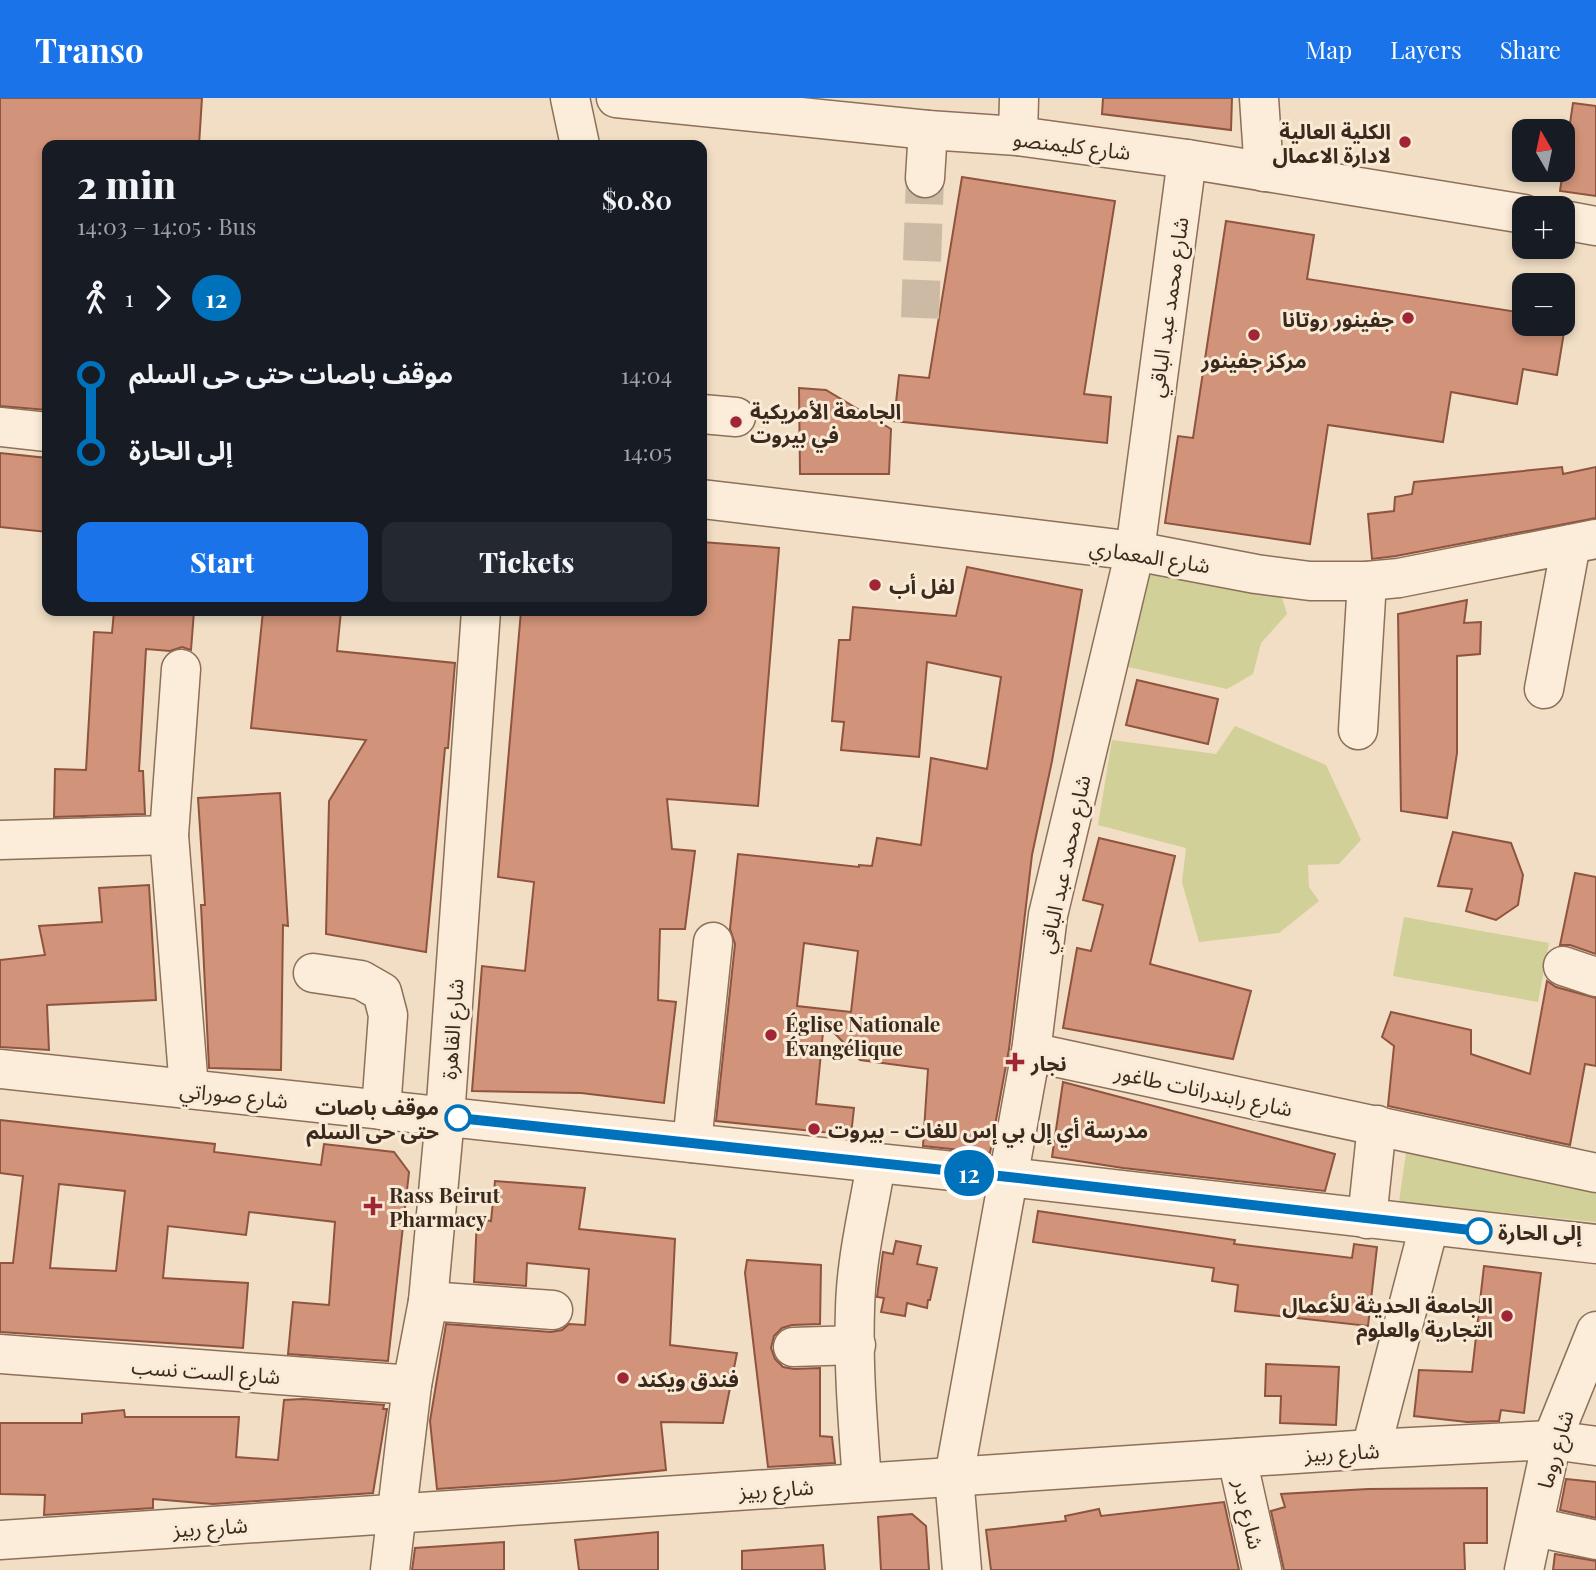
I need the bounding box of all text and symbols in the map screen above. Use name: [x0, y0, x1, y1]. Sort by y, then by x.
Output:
text: Transo: [35, 27, 144, 71]
text: Map: [1306, 33, 1352, 65]
text: Layers: [1390, 33, 1462, 65]
text: Share: [1500, 33, 1561, 65]
place label: الكلية العالية لادارة الاعمال: [1273, 116, 1391, 168]
north arrow: [1512, 119, 1575, 182]
map controls: [1512, 119, 1575, 336]
street label: شارع كليمنصو: [1011, 123, 1132, 168]
marker: الكلية العالية لادارة الاعمال: [1397, 134, 1413, 150]
text: 2 min: [77, 158, 176, 209]
text: $0.80: [602, 182, 672, 217]
button: +: [1512, 196, 1575, 259]
text: 14:03 – 14:05 · Bus: [77, 210, 256, 241]
street label: شارع محمد عبد الباقي: [1140, 215, 1197, 400]
button: −: [1512, 273, 1575, 336]
icon: walk: [77, 279, 115, 317]
icon: forward: [144, 279, 182, 317]
text: 1: [125, 282, 134, 313]
text: 12: [206, 282, 227, 314]
place label: جفينور روتانا: [1282, 304, 1394, 332]
marker: جفينور روتانا: [1400, 310, 1416, 326]
marker: مركز جفينور: [1246, 327, 1262, 343]
place label: مركز جفينور: [1200, 345, 1307, 373]
text: موقف باصات حتی حی السلم: [129, 355, 453, 390]
text: 14:04: [621, 359, 672, 390]
place label: الجامعة الأمريكية في بيروت: [750, 396, 901, 453]
marker: الجامعة الأمريكية في بيروت: [728, 414, 744, 430]
text: إلی الحارة: [129, 432, 233, 467]
text: 14:05: [623, 436, 672, 467]
button: Start: [77, 522, 368, 602]
button: Tickets: [382, 522, 672, 602]
street label: شارع المعماري: [1087, 532, 1212, 582]
place label: لفل أب: [889, 571, 955, 599]
marker: لفل أب: [867, 577, 883, 593]
street label: شارع محمد عبد الباقي: [1030, 772, 1099, 957]
street label: شارع القاهرة: [434, 978, 471, 1081]
place label: Église Nationale Évangélique: [785, 1009, 940, 1061]
marker: Église Nationale Évangélique: [763, 1027, 779, 1043]
place label: نجار: [1030, 1048, 1067, 1076]
marker: نجار: [1005, 1052, 1025, 1072]
street label: شارع رابندرانات طاغور: [1111, 1056, 1295, 1124]
street label: شارع صوراتي: [178, 1074, 290, 1117]
place label: موقف باصات حتی حی السلم: [306, 1092, 439, 1147]
marker: موقف باصات حتی حی السلم: [445, 1105, 471, 1131]
place label: مدرسة أي إل بي إس للغات - بيروت: [828, 1115, 1148, 1148]
marker: مدرسة أي إل بي إس للغات - بيروت: [806, 1121, 822, 1137]
line badge: 12: [937, 1150, 1000, 1196]
text: 12: [958, 1157, 980, 1189]
place label: Rass Beirut Pharmacy: [389, 1180, 501, 1232]
marker: Rass Beirut Pharmacy: [363, 1196, 383, 1216]
place label: إلی الحارة: [1498, 1217, 1583, 1247]
marker: إلی الحارة: [1466, 1218, 1492, 1244]
place label: الجامعة الحديثة للأعمال التجارية والعلوم: [1282, 1290, 1493, 1346]
marker: الجامعة الحديثة للأعمال التجارية والعلوم: [1499, 1308, 1515, 1324]
street label: شارع الست نسب: [130, 1351, 281, 1392]
place label: فندق ويكند: [637, 1364, 739, 1392]
marker: فندق ويكند: [615, 1370, 631, 1386]
street label: شارع روما: [1529, 1407, 1581, 1492]
street label: شارع ربيز: [1303, 1435, 1380, 1470]
street label: شارع ربيز: [737, 1471, 815, 1508]
street label: شارع بدر: [1225, 1475, 1272, 1552]
street label: شارع ربيز: [171, 1509, 249, 1546]

